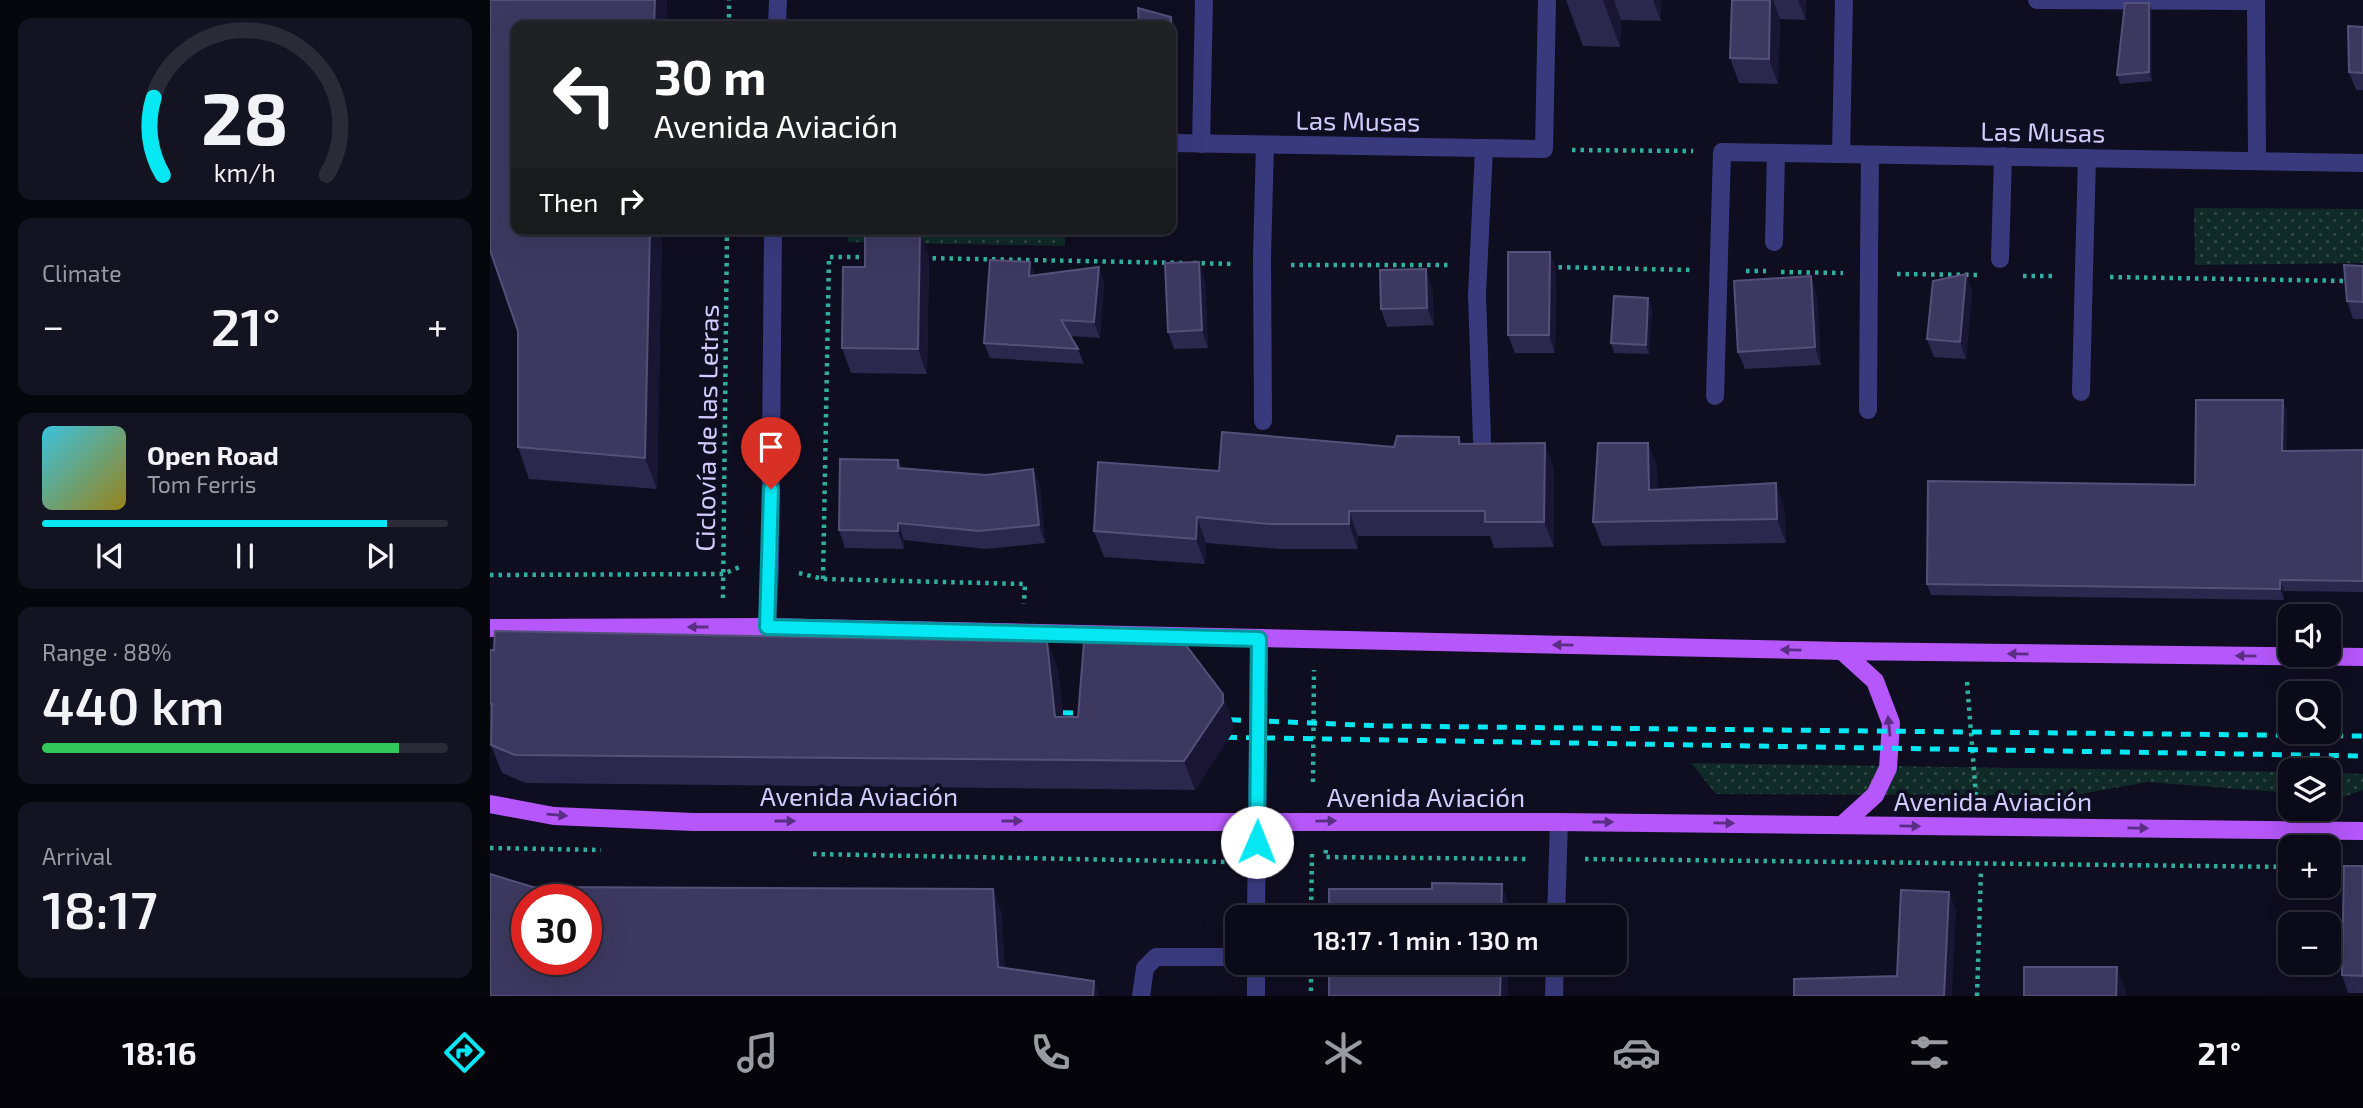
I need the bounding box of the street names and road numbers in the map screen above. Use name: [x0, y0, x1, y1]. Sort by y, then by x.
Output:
street label: Las Musas: [1295, 103, 1421, 137]
street label: Las Musas: [1980, 114, 2106, 148]
street label: Ciclovía de las Letras: [688, 304, 724, 552]
street label: Avenida Aviación: [760, 780, 958, 811]
street label: Avenida Aviación: [1327, 781, 1525, 812]
street label: Avenida Aviación: [1894, 785, 2092, 816]

